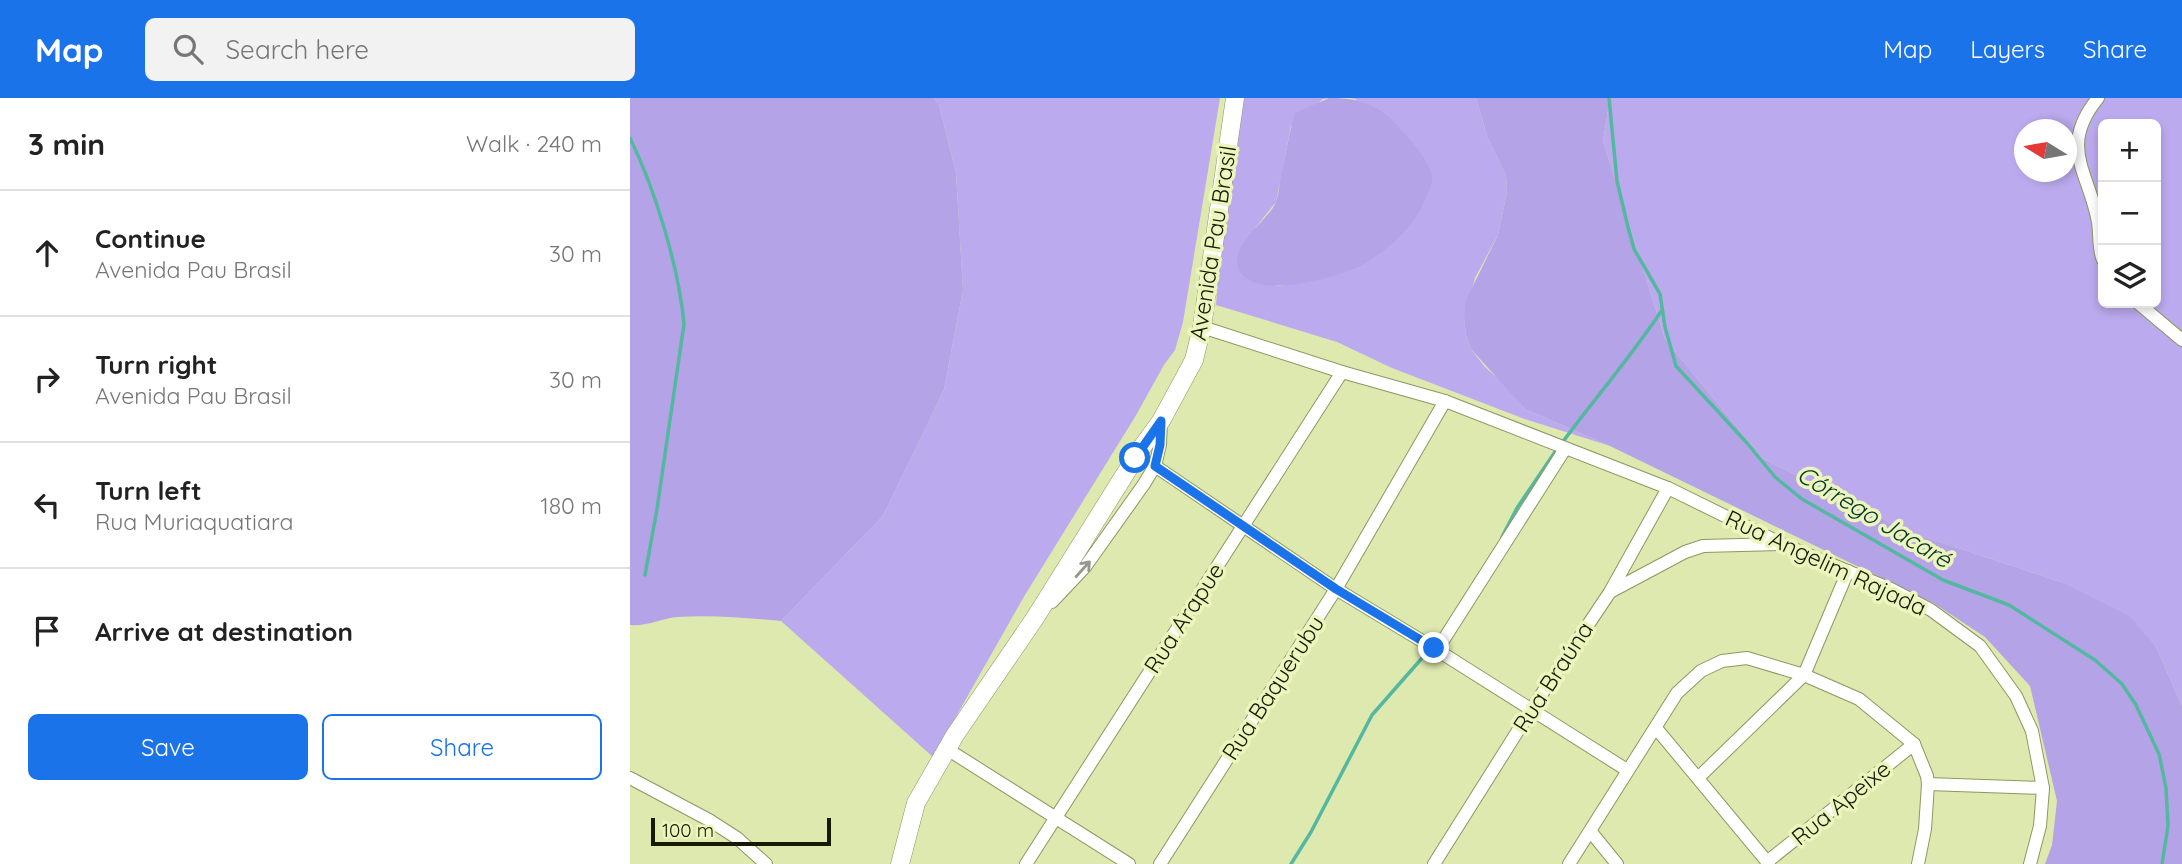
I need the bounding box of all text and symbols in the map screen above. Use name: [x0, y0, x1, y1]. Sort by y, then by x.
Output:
search box: [145, 18, 635, 81]
text: Map: [35, 29, 103, 70]
icon: search: [169, 30, 207, 68]
text: Search here: [225, 33, 369, 66]
text: Map: [1883, 34, 1932, 64]
text: Layers: [1970, 34, 2045, 64]
text: Share: [2083, 34, 2147, 64]
north arrow: [2014, 119, 2077, 182]
map controls: [2098, 119, 2161, 308]
button: +: [2098, 119, 2161, 182]
text: 3 min: [28, 125, 105, 163]
text: Walk · 240 m: [466, 129, 602, 158]
street label: Avenida Pau Brasil: [1183, 143, 1242, 342]
button: −: [2098, 182, 2161, 245]
text: Continue: [95, 222, 206, 255]
icon: ahead: [28, 234, 66, 272]
text: 30 m: [549, 239, 602, 268]
button: layers: [2098, 245, 2161, 308]
text: Avenida Pau Brasil: [95, 255, 292, 284]
text: Turn right: [95, 348, 217, 381]
icon: right: [28, 360, 66, 398]
text: 30 m: [549, 365, 602, 394]
text: Avenida Pau Brasil: [95, 381, 292, 410]
route start: [1119, 442, 1150, 473]
water label: Córrego Jacaré: [1792, 458, 1958, 575]
text: Turn left: [95, 474, 202, 507]
icon: left: [28, 486, 66, 524]
text: 180 m: [540, 491, 602, 520]
street label: Rua Angelim Rajada: [1721, 503, 1931, 622]
text: Rua Muriaquatiara: [95, 507, 293, 536]
street label: Rua Arapue: [1137, 557, 1230, 678]
one-way arrow: [1075, 560, 1091, 578]
street label: Rua Baquerubu: [1215, 610, 1330, 765]
icon: arrive: [28, 612, 66, 650]
text: Arrive at destination: [95, 615, 353, 648]
street label: Rua Braúna: [1506, 616, 1599, 737]
route end: [1418, 632, 1449, 663]
button: Save: [28, 714, 308, 780]
button: Share: [322, 714, 602, 780]
street label: Rua Apeixe: [1785, 754, 1896, 851]
scale bar: [651, 815, 831, 847]
text: 100 m: [662, 818, 714, 842]

